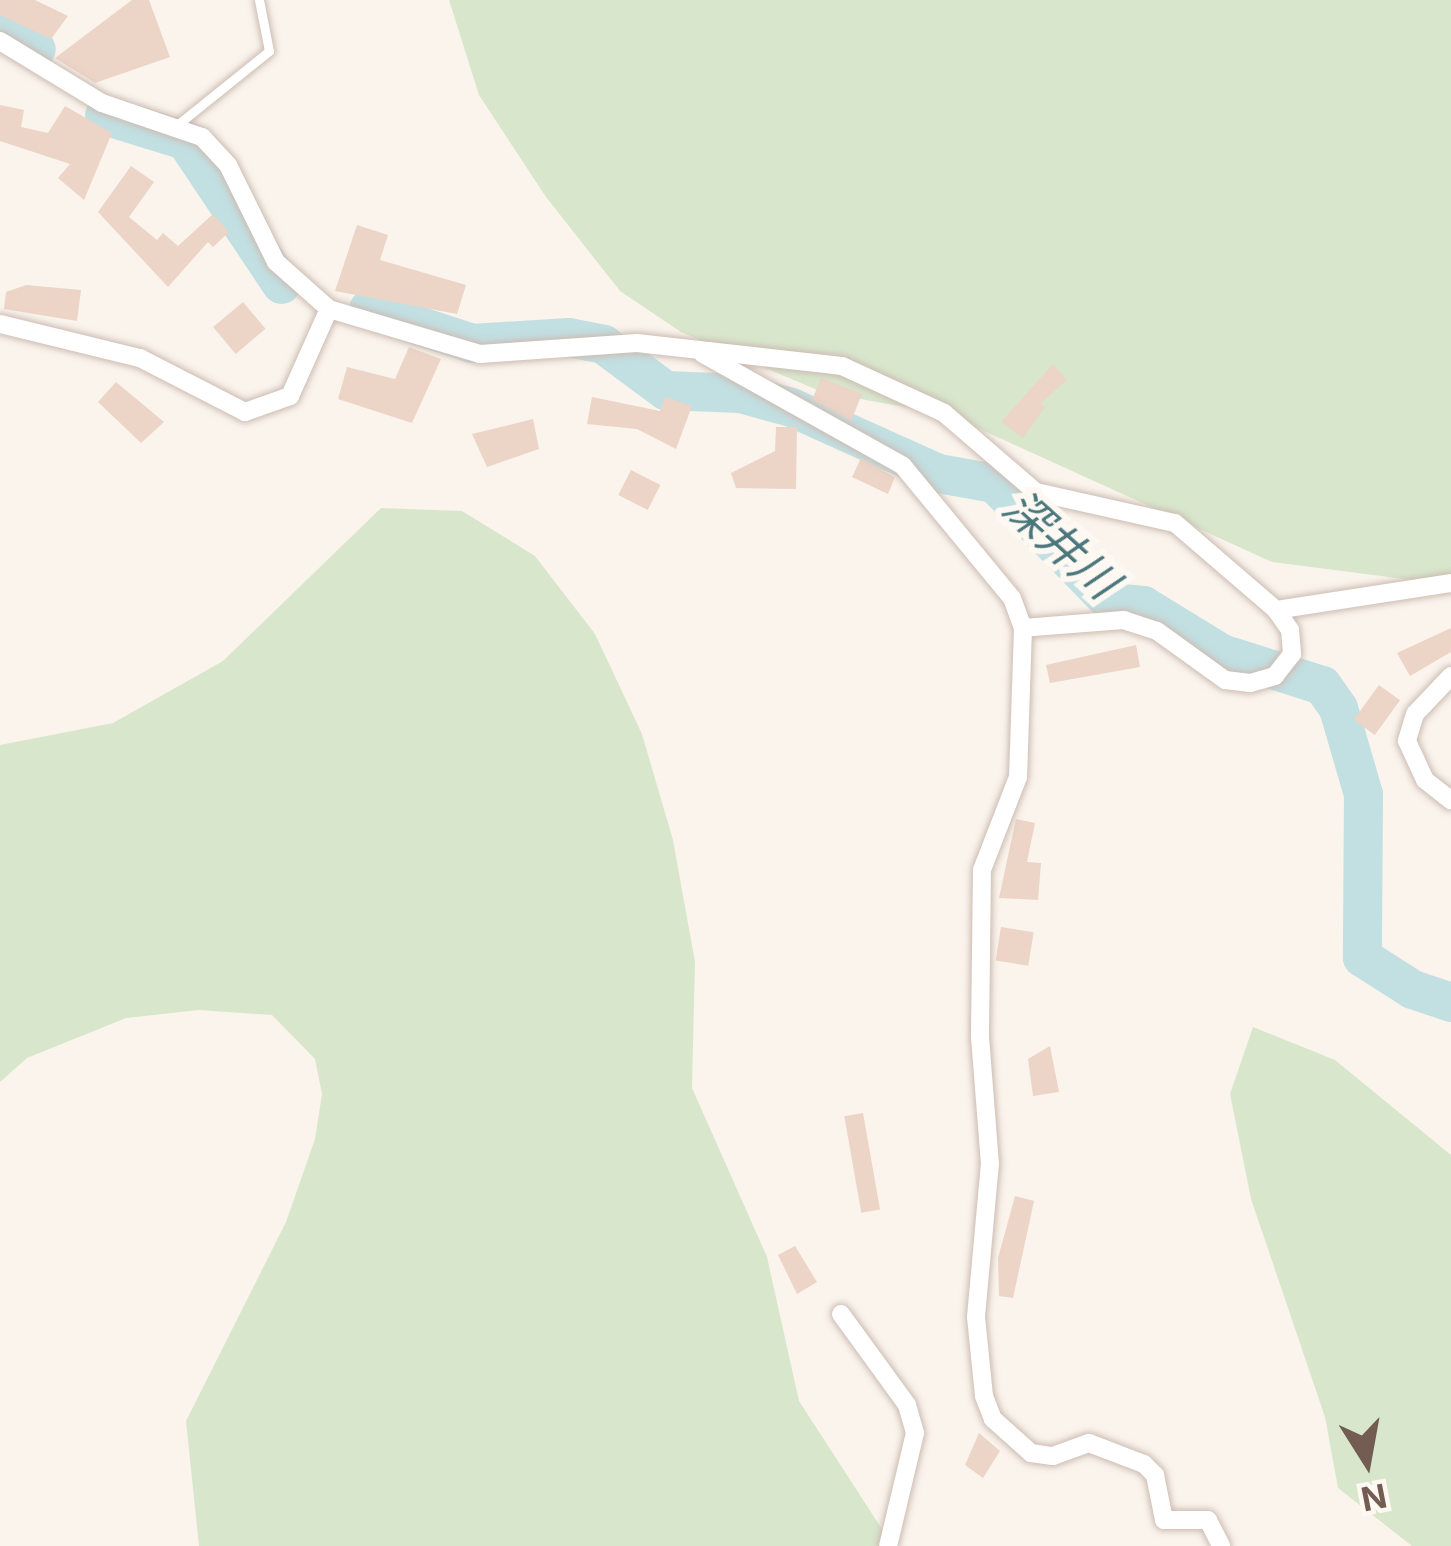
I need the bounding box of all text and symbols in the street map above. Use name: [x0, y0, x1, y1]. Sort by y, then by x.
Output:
water label: 深井川: [993, 479, 1129, 609]
north arrow: [1307, 1402, 1427, 1522]
text: N: [1358, 1475, 1390, 1519]

